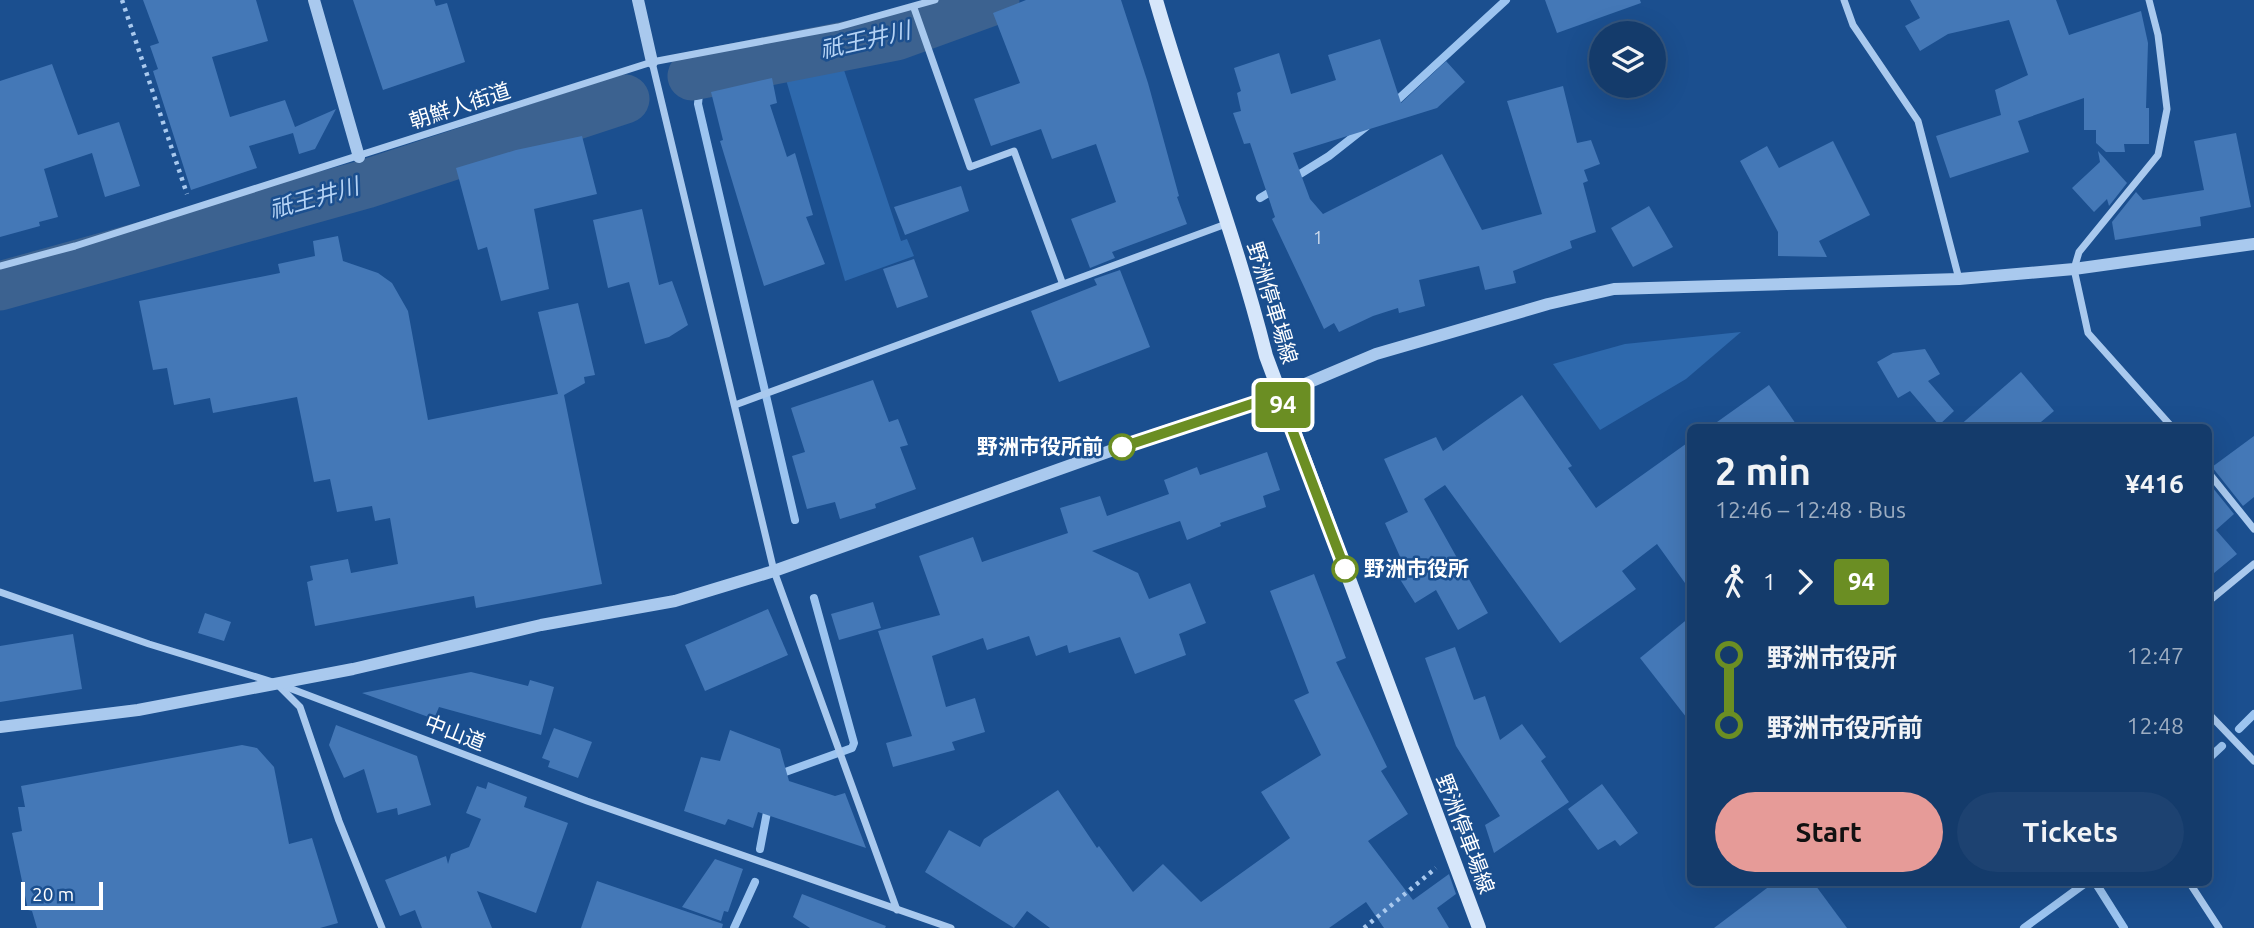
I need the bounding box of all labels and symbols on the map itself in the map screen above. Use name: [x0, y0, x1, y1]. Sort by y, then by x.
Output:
water label: 祇王井川: [817, 16, 915, 62]
street label: 朝鮮人街道: [406, 77, 513, 133]
water label: 祇王井川: [266, 172, 364, 222]
house number: 1: [1313, 227, 1323, 247]
street label: 野洲停車場線: [1243, 239, 1303, 366]
line badge: 94: [1252, 382, 1314, 428]
place label: 野洲市役所前: [977, 434, 1103, 458]
marker: 野洲市役所前: [1109, 434, 1135, 460]
marker: 野洲市役所: [1332, 556, 1358, 582]
place label: 野洲市役所: [1364, 556, 1469, 580]
street label: 中山道: [422, 710, 489, 755]
street label: 野洲停車場線: [1432, 771, 1500, 897]
scale bar: [21, 879, 103, 911]

